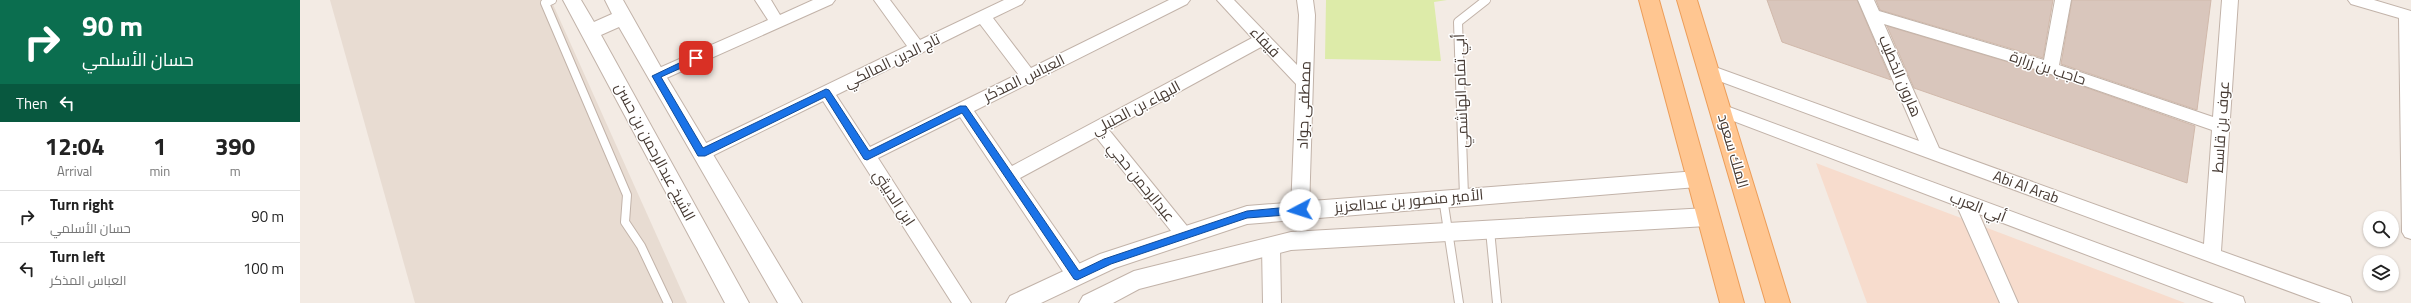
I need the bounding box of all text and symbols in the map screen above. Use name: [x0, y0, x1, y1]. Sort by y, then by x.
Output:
text: 90 m: [82, 4, 143, 47]
icon: right: [16, 16, 68, 68]
street label: فيفاء: [1245, 21, 1286, 62]
street label: تاج الدين المالكي: [840, 27, 944, 95]
street label: هارون الخطيب: [1873, 31, 1928, 120]
street label: أبي تمام الهاشمي: [1447, 34, 1475, 148]
pin: [679, 41, 713, 75]
street label: حاجب بن زرارة: [2007, 44, 2089, 91]
text: حسان الأسلمي: [82, 46, 194, 73]
icon: arrive: [685, 47, 707, 69]
street label: العباس المذكر: [978, 48, 1068, 108]
street label: مصطفى جواد: [1290, 61, 1317, 149]
street label: البهاء بن الحنبلي: [1087, 74, 1185, 142]
street label: الشيخ عبدالرحمن بن حسن: [609, 79, 702, 225]
street label: عوف بن قاسط: [2206, 80, 2235, 174]
text: Then: [16, 92, 48, 115]
icon: left: [56, 92, 78, 114]
street label: الملك سعود: [1712, 111, 1755, 191]
text: 12:04: [45, 128, 105, 164]
text: 1: [153, 128, 167, 164]
text: 390: [215, 128, 255, 164]
street label: عبدالرحمن حجي: [1101, 137, 1181, 227]
text: Arrival: [57, 161, 92, 181]
text: min: [149, 161, 170, 181]
text: m: [230, 161, 241, 181]
street label: Abi Al Arab: [1990, 164, 2062, 209]
street label: ابن الدبيثي: [867, 165, 921, 231]
street label: الأمير منصور بن عبدالعزيز: [1333, 183, 1484, 219]
street label: أبي العرب: [1946, 185, 2010, 229]
position arrow: [1279, 189, 1321, 231]
text: Turn right: [50, 193, 114, 216]
text: 90 m: [251, 205, 284, 228]
icon: right: [16, 206, 38, 228]
map controls: [2363, 211, 2399, 291]
button: search: [2363, 211, 2399, 247]
text: حسان الأسلمي: [50, 218, 131, 238]
text: Turn left: [50, 245, 105, 268]
button: layers: [2363, 255, 2399, 291]
text: 100 m: [243, 257, 284, 280]
icon: left: [16, 258, 38, 280]
text: العباس المذكر: [50, 270, 126, 290]

